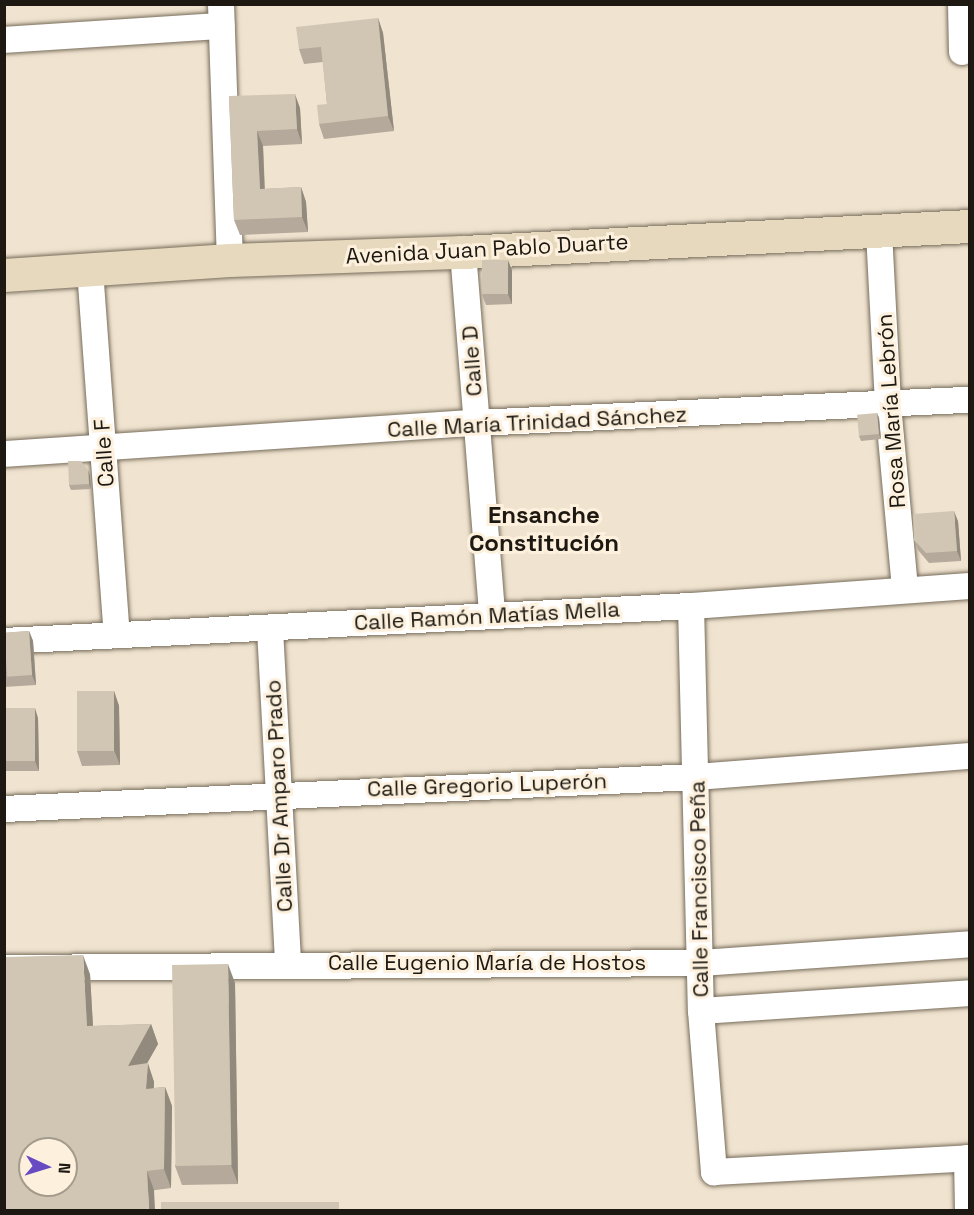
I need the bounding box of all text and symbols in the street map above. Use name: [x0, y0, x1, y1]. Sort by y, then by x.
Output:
street label: Avenida Juan Pablo Duarte: [345, 228, 629, 270]
street label: Rosa María Lebrón: [871, 313, 911, 509]
street label: Calle D: [456, 325, 488, 397]
street label: Calle María Trinidad Sánchez: [386, 401, 688, 443]
street label: Calle F: [88, 418, 120, 488]
district label: Ensanche Constitución: [469, 501, 619, 557]
street label: Calle Ramón Matías Mella: [353, 596, 621, 636]
street label: Calle Dr Amparo Prado: [260, 679, 298, 913]
street label: Calle Gregorio Luperón: [367, 768, 607, 802]
street label: Calle Francisco Peña: [684, 780, 714, 998]
street label: Calle Eugenio María de Hostos: [328, 950, 646, 976]
north arrow: [18, 1137, 78, 1197]
text: N: [54, 1162, 75, 1174]

